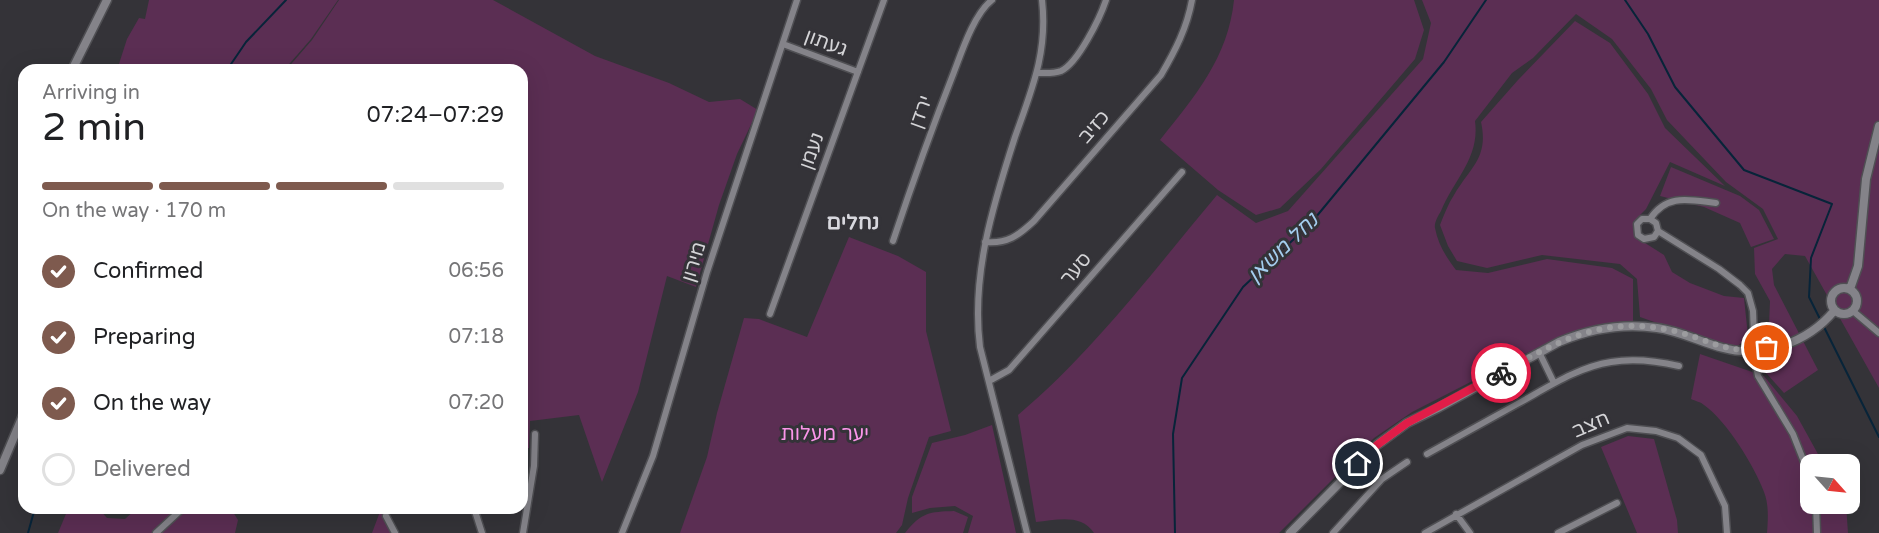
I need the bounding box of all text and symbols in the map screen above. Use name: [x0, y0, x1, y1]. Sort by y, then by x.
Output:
street label: געתון: [801, 24, 851, 62]
text: Arriving in: [42, 81, 140, 105]
street label: ירדן: [904, 92, 938, 132]
text: 07:24–07:29: [367, 102, 504, 128]
text: 2 min: [42, 104, 146, 151]
street label: כזיב: [1073, 105, 1115, 149]
street label: נעמן: [794, 129, 830, 173]
text: On the way · 170 m: [42, 199, 226, 223]
water label: נחל משאן: [1242, 207, 1325, 288]
district label: נחלים: [827, 210, 879, 235]
street label: מירון: [677, 239, 711, 285]
street label: סער: [1055, 248, 1097, 290]
icon: check: [42, 255, 75, 288]
text: Confirmed: [93, 258, 203, 284]
text: 06:56: [449, 259, 504, 283]
icon: check: [42, 321, 75, 354]
pin: [1741, 322, 1792, 373]
text: Preparing: [93, 324, 196, 350]
text: 07:18: [449, 325, 504, 349]
icon: bag: [1750, 331, 1783, 364]
courier: [1471, 343, 1531, 403]
icon: bike: [1485, 357, 1518, 390]
icon: check: [42, 387, 75, 420]
text: On the way: [93, 390, 211, 416]
text: 07:20: [449, 391, 504, 415]
street label: חצב: [1568, 406, 1614, 444]
park label: יער מעלות: [781, 422, 869, 446]
pin: [1332, 438, 1383, 489]
icon: home: [1341, 447, 1374, 480]
north arrow: [1800, 454, 1860, 514]
map controls: [1800, 454, 1860, 514]
text: Delivered: [93, 456, 191, 482]

